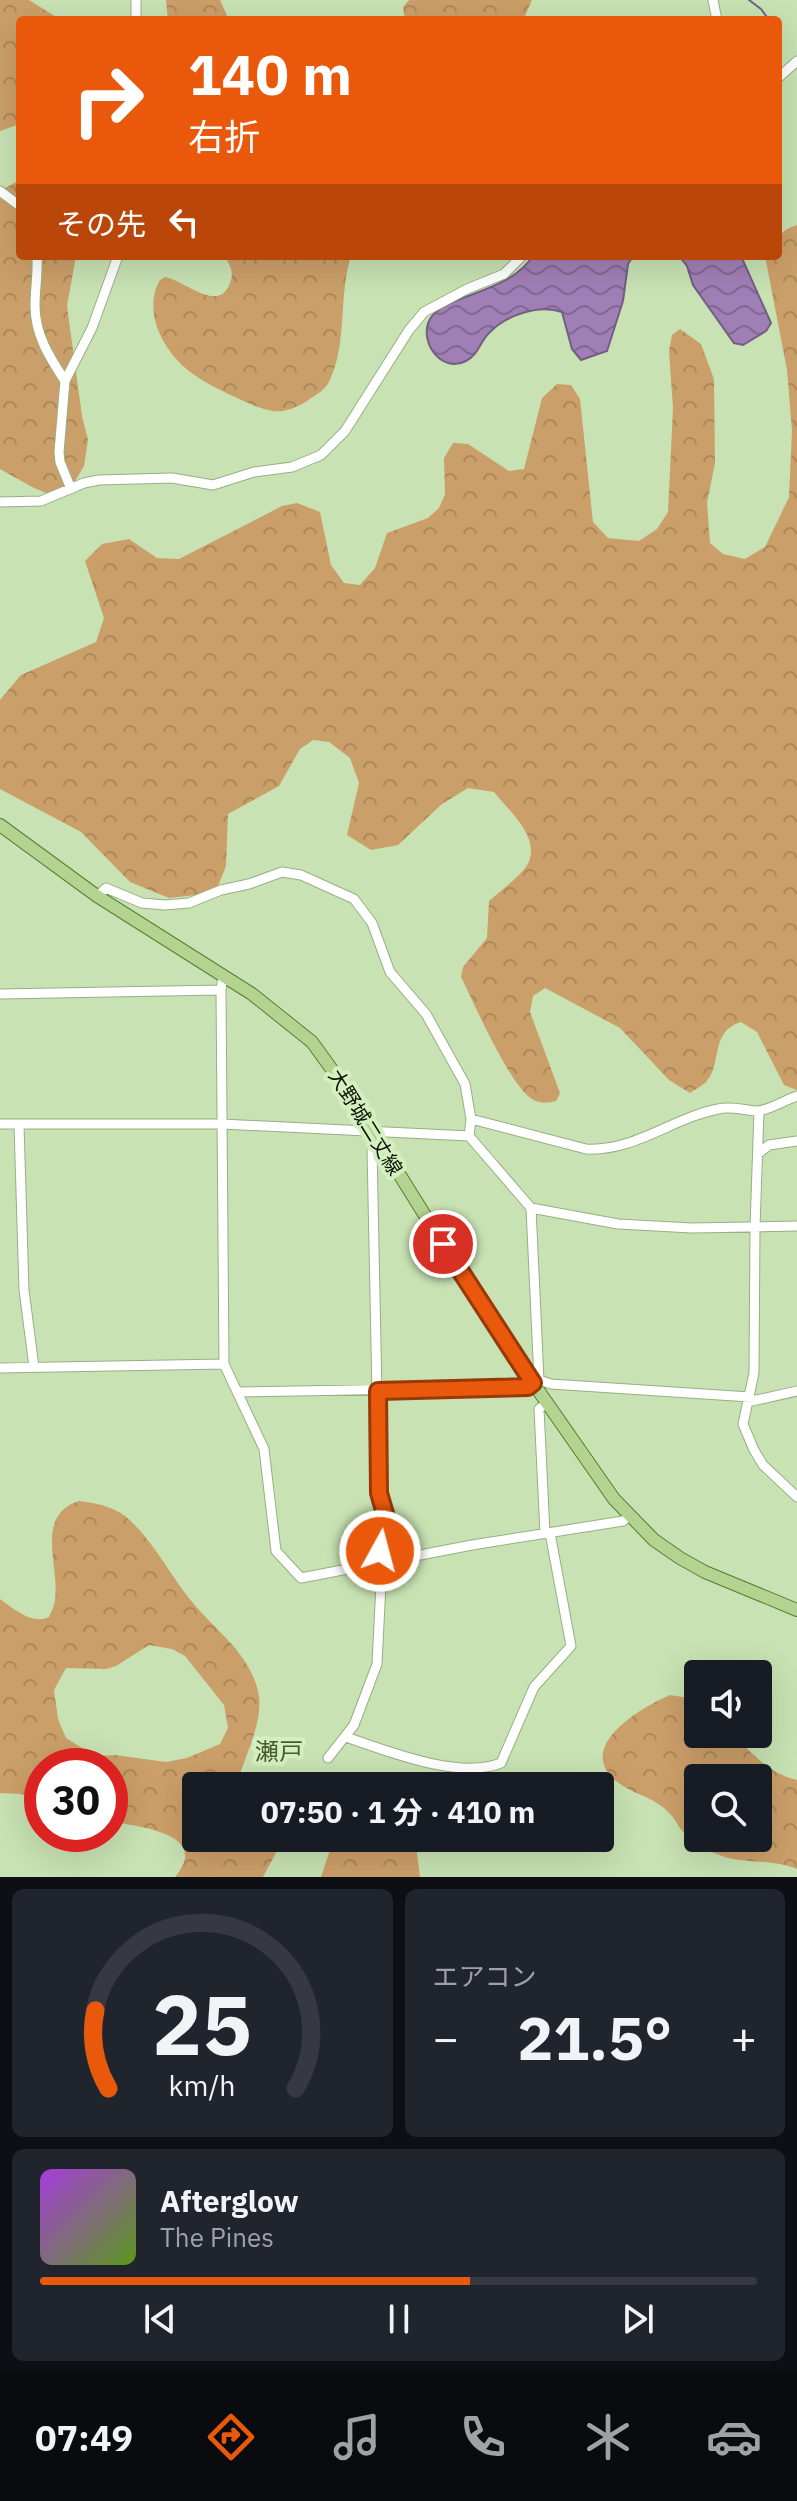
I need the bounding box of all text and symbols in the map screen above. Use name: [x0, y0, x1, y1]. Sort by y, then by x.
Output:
text: 140 m: [188, 38, 352, 110]
icon: right: [56, 48, 160, 152]
text: 右折: [188, 113, 260, 160]
icon: left: [162, 200, 206, 244]
text: その先: [56, 204, 146, 243]
street label: 大野城二丈線: [323, 1064, 409, 1180]
pin: [409, 1210, 477, 1278]
icon: arrive: [421, 1222, 465, 1266]
position arrow: [338, 1509, 422, 1593]
map controls: [684, 1660, 772, 1852]
button: sound: [684, 1660, 772, 1748]
district label: 瀬戸: [255, 1735, 303, 1767]
speed limit sign: 30: [24, 1748, 128, 1852]
button: search: [684, 1764, 772, 1852]
text: 07:50 · 1 分 · 410 m: [261, 1792, 535, 1831]
text: エアコン: [433, 1959, 537, 1993]
text: 25: [152, 1970, 252, 2078]
text: 21.5°: [517, 1998, 672, 2077]
text: −: [433, 2009, 459, 2066]
text: +: [731, 2009, 757, 2066]
text: km/h: [169, 2067, 236, 2104]
text: Afterglow: [160, 2181, 299, 2220]
text: The Pines: [160, 2220, 274, 2254]
icon: previous: [138, 2297, 182, 2341]
icon: pause: [377, 2297, 421, 2341]
icon: next: [616, 2297, 660, 2341]
icon: directions: [203, 2409, 259, 2465]
icon: music: [329, 2409, 385, 2465]
icon: phone: [455, 2409, 511, 2465]
icon: climate: [580, 2409, 636, 2465]
icon: car: [706, 2409, 762, 2465]
text: 07:49: [35, 2414, 133, 2461]

